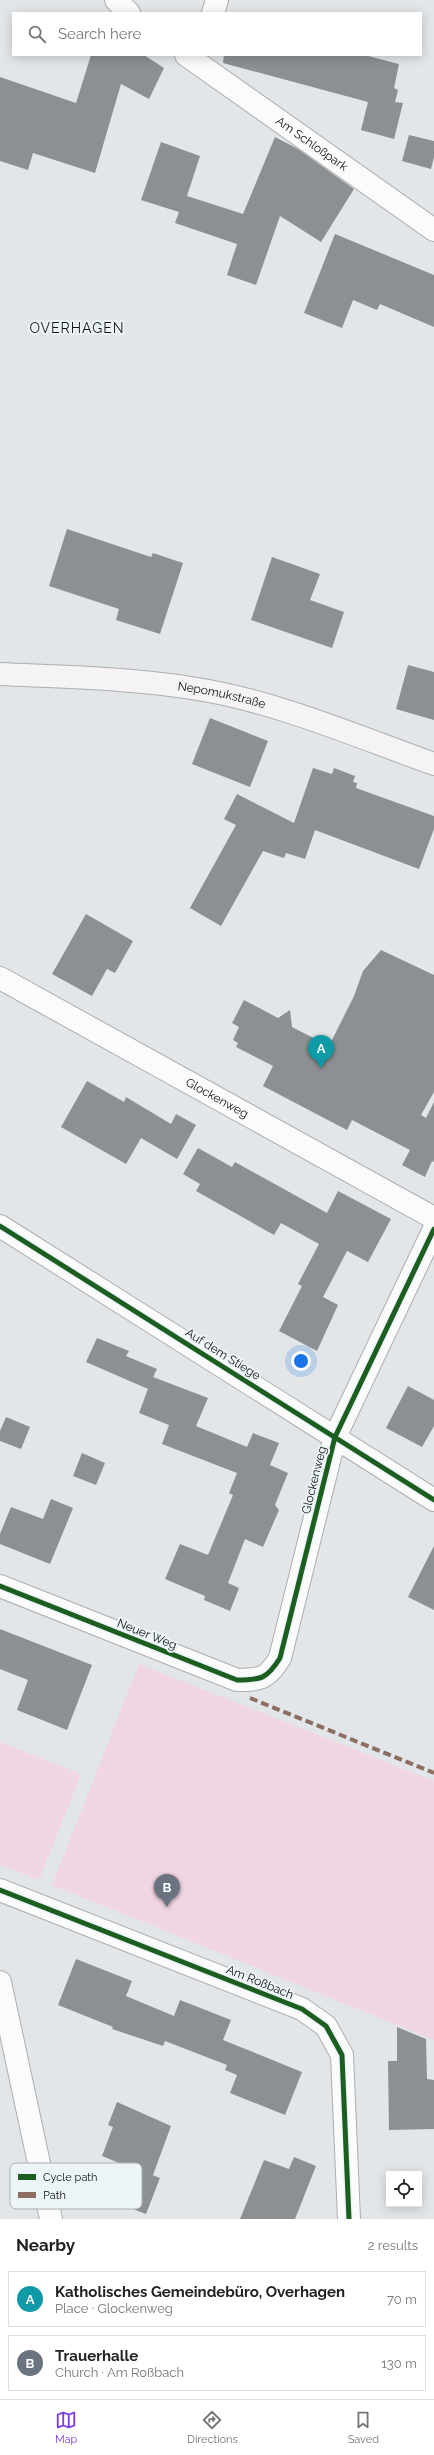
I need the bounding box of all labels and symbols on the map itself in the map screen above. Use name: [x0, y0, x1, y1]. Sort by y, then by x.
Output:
street label: Am Schloßpark: [273, 114, 351, 174]
district label: OVERHAGEN: [29, 320, 125, 336]
street label: Nepomukstraße: [177, 679, 267, 711]
pin: A: [308, 1035, 334, 1068]
street label: Glockenweg: [183, 1075, 251, 1121]
street label: Auf dem Stiege: [183, 1325, 263, 1383]
your location: [291, 1351, 311, 1371]
street label: Glockenweg: [299, 1445, 329, 1515]
street label: Neuer Weg: [115, 1616, 179, 1652]
pin: B: [154, 1874, 180, 1907]
street label: Am Roßbach: [224, 1962, 296, 2002]
legend: [10, 2163, 142, 2209]
text: Cycle path: [43, 2171, 97, 2184]
text: Path: [43, 2189, 66, 2202]

